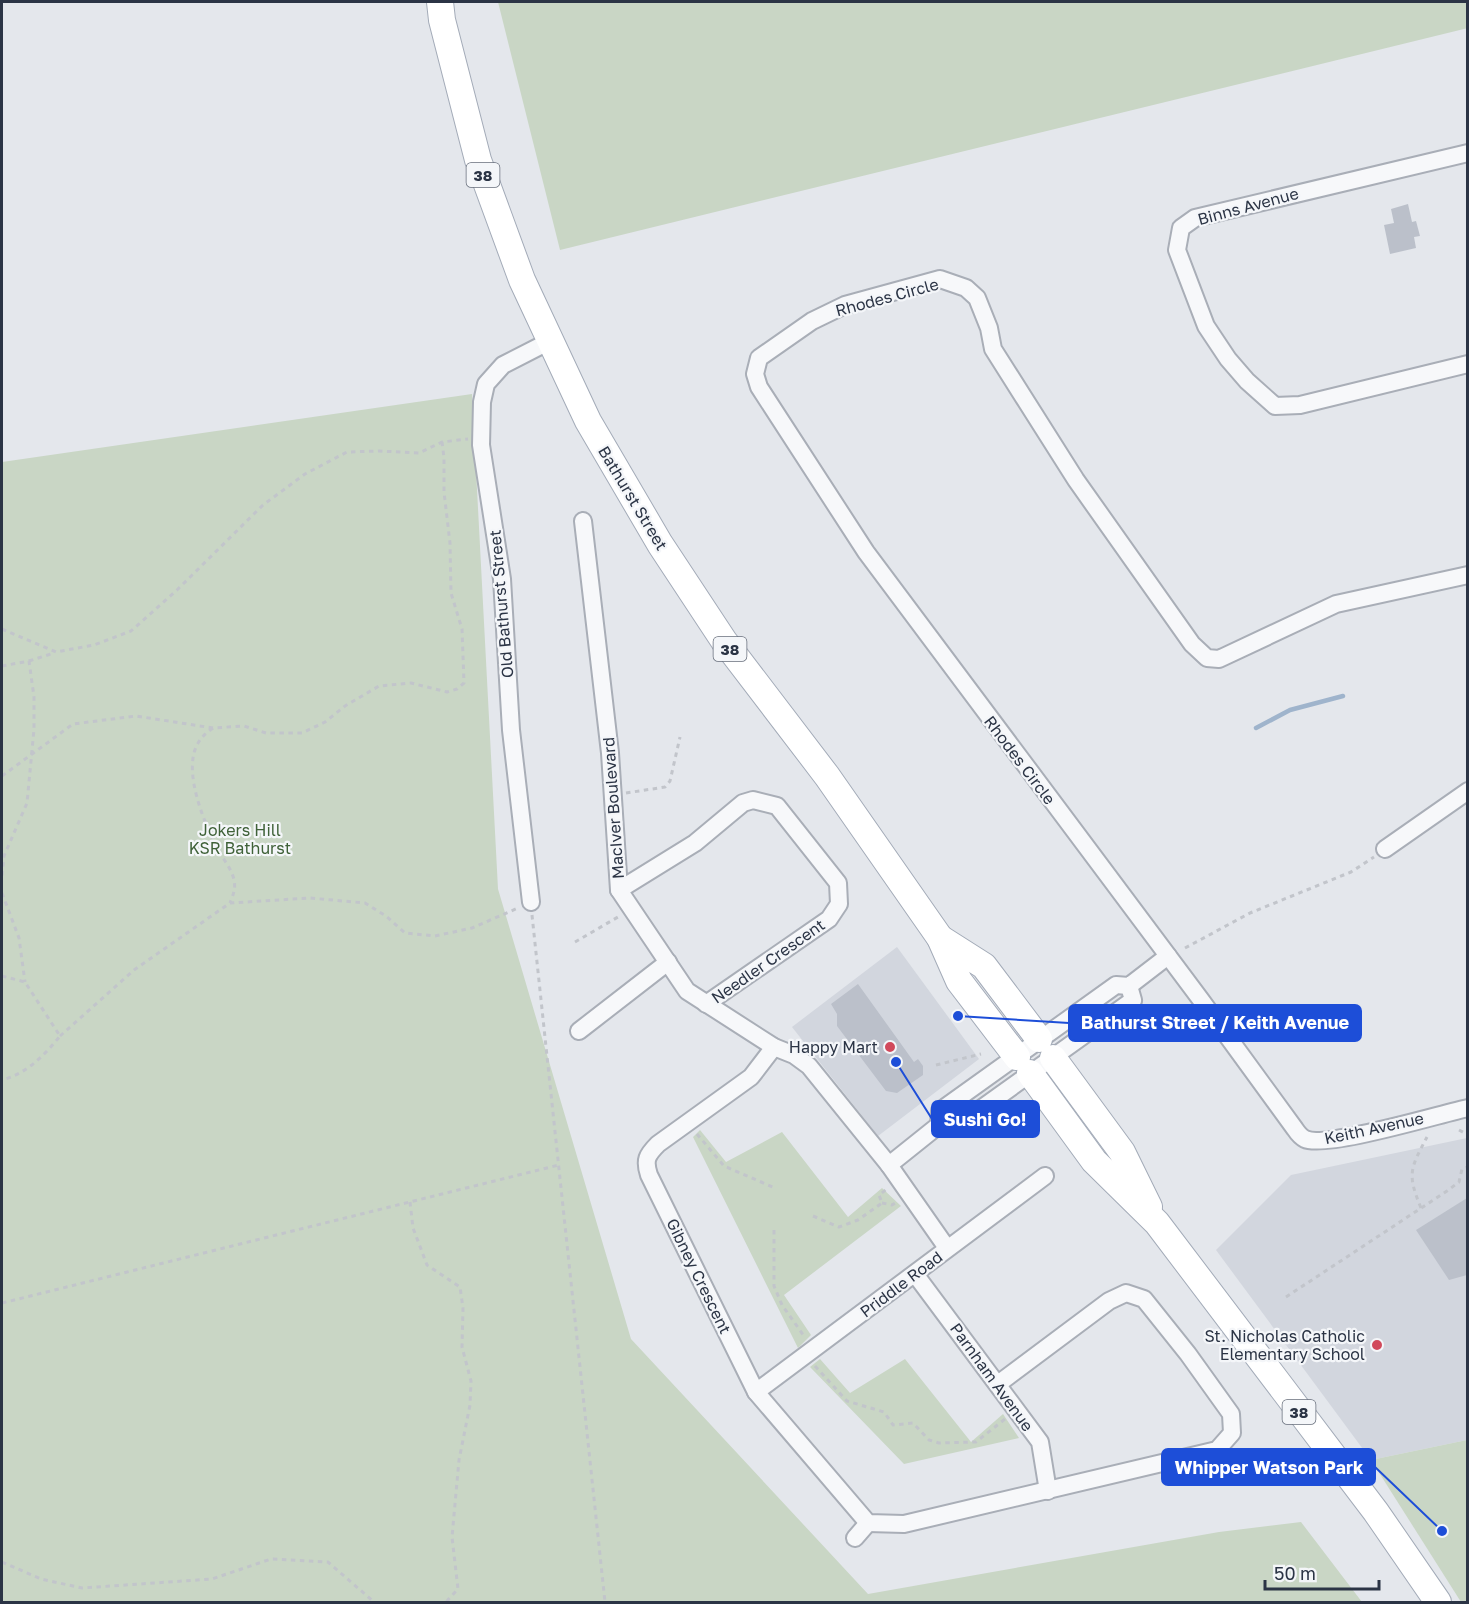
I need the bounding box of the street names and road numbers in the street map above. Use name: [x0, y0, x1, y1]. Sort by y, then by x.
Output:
road number: 38: [466, 163, 500, 187]
street label: Binns Avenue: [1195, 183, 1301, 229]
street label: Rhodes Circle: [833, 274, 941, 320]
street label: Bathurst Street: [594, 442, 672, 554]
street label: Old Bathurst Street: [485, 529, 517, 679]
road number: 38: [714, 637, 746, 661]
street label: Rhodes Circle: [980, 712, 1060, 808]
street label: MacIver Boulevard: [598, 736, 628, 880]
street label: Needler Crescent: [707, 914, 829, 1008]
street label: Keith Avenue: [1323, 1108, 1425, 1148]
street label: Gibney Crescent: [662, 1215, 736, 1337]
street label: Priddle Road: [856, 1246, 946, 1322]
street label: Parnham Avenue: [946, 1319, 1038, 1435]
road number: 38: [1282, 1400, 1316, 1424]

